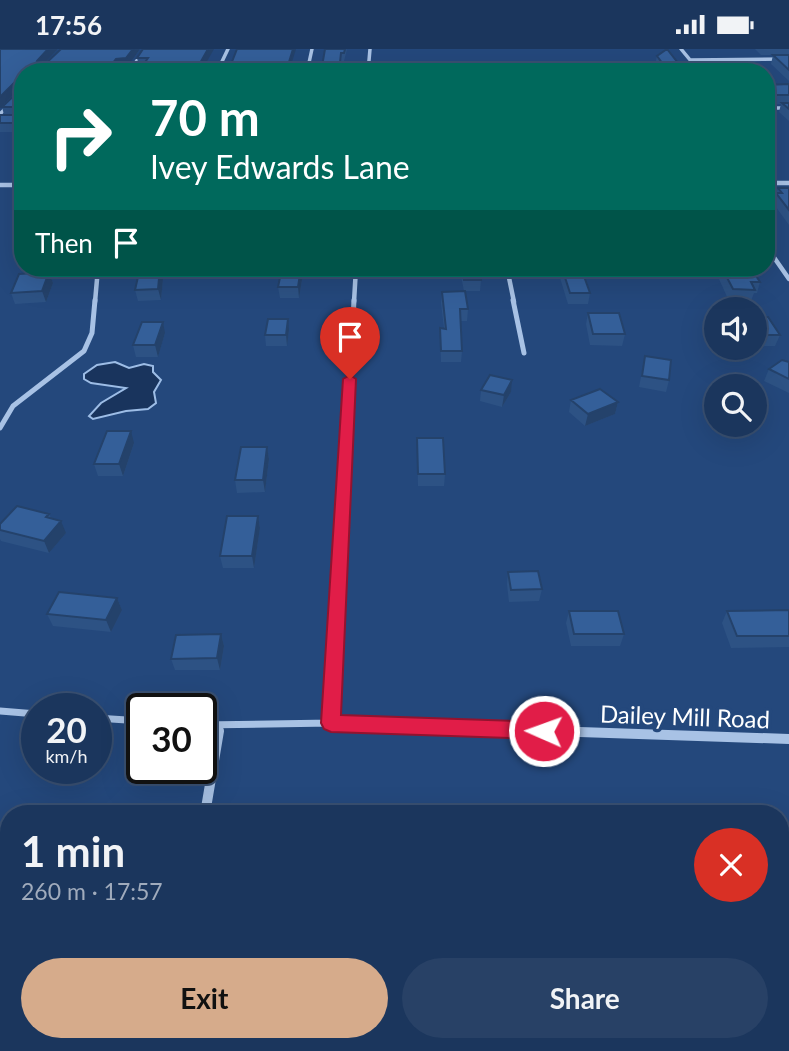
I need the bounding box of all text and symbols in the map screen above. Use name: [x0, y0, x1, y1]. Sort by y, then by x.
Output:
text: 17:56: [35, 9, 102, 41]
text: 70 m: [150, 88, 260, 146]
icon: right: [35, 91, 126, 182]
text: Ivey Edwards Lane: [150, 147, 410, 186]
icon: arrive: [107, 224, 145, 262]
text: Then: [35, 227, 93, 259]
map controls: [704, 297, 767, 437]
button: sound: [704, 297, 767, 360]
pin: [320, 307, 380, 379]
icon: arrive: [331, 318, 369, 356]
button: search: [704, 374, 767, 437]
speed limit sign: 30: [126, 693, 217, 784]
position arrow: [507, 694, 581, 768]
street label: Dailey Mill Road: [599, 699, 771, 733]
text: 20: [46, 708, 87, 750]
text: km/h: [45, 745, 88, 767]
text: 1 min: [21, 826, 125, 876]
button: close: [694, 828, 768, 902]
text: 260 m · 17:57: [21, 877, 163, 905]
button: Exit: [21, 958, 388, 1038]
button: Share: [402, 958, 768, 1038]

